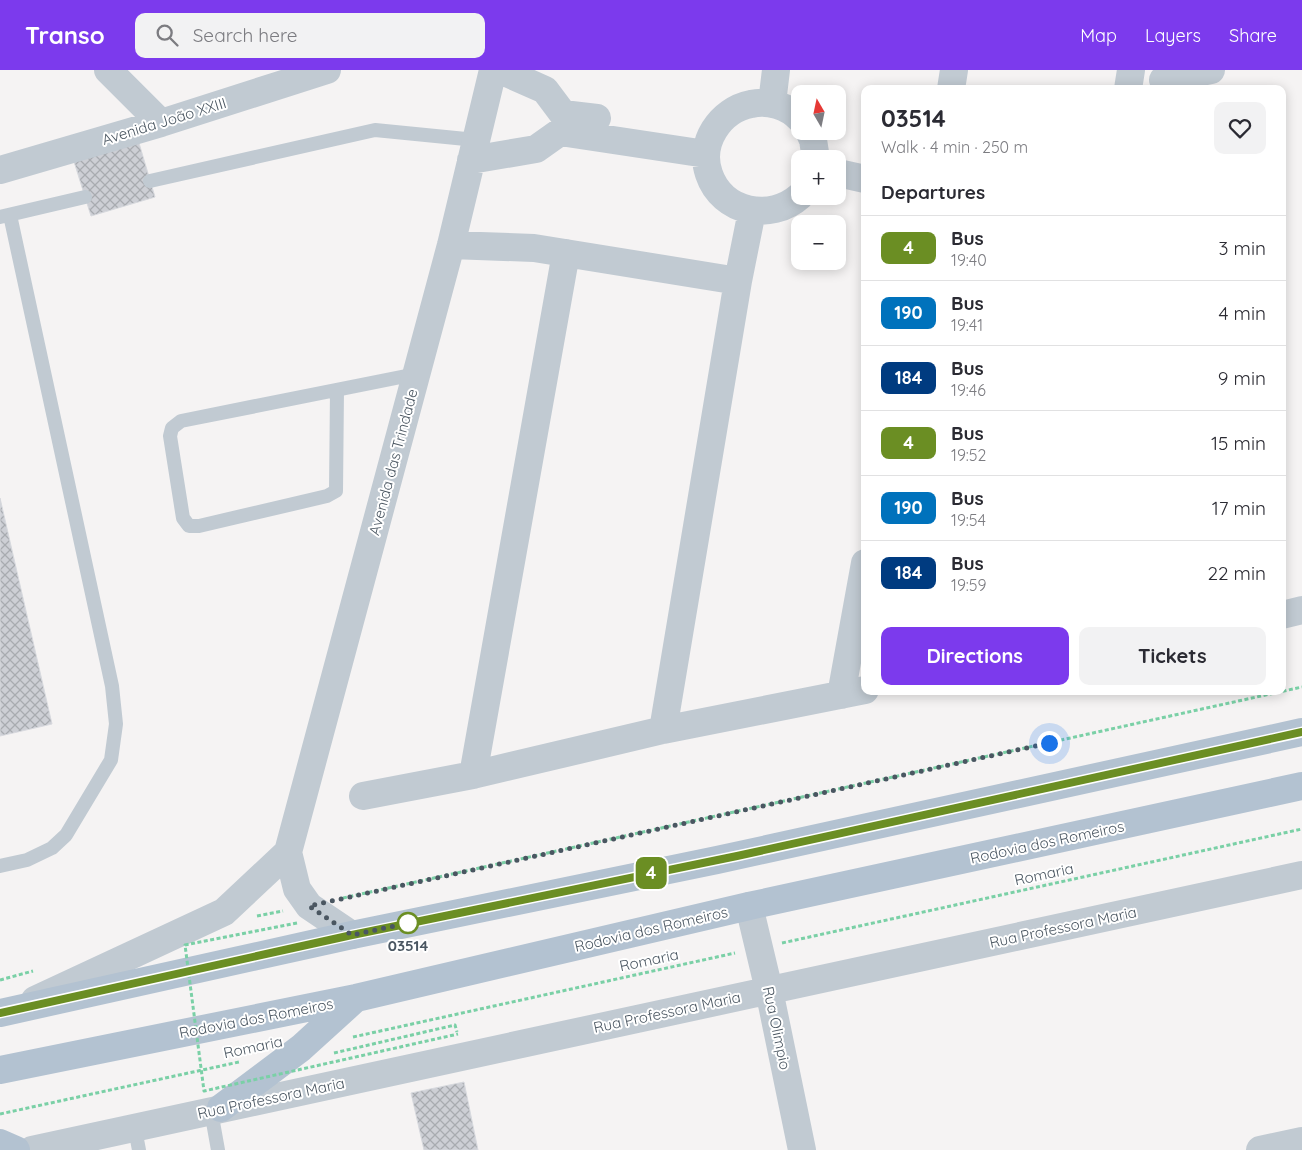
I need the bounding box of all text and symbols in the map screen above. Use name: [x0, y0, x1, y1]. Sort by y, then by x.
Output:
search box: [135, 13, 485, 58]
text: Transo: [25, 20, 105, 50]
icon: search: [153, 21, 181, 49]
text: Search here: [193, 23, 298, 47]
text: Map: [1080, 24, 1117, 47]
text: Layers: [1145, 24, 1201, 47]
text: Share: [1229, 24, 1277, 47]
north arrow: [791, 85, 846, 140]
map controls: [791, 85, 846, 270]
street label: Avenida João XXIII: [99, 93, 229, 149]
button: heart: [1214, 102, 1266, 154]
text: 03514: [881, 103, 946, 133]
text: Walk · 4 min · 250 m: [881, 137, 1028, 157]
button: +: [791, 150, 846, 205]
text: Departures: [881, 180, 985, 204]
button: −: [791, 215, 846, 270]
text: Bus: [951, 226, 984, 250]
text: 4: [903, 236, 914, 259]
text: 3 min: [1218, 236, 1266, 260]
text: 19:40: [951, 250, 987, 270]
text: Bus: [951, 291, 984, 315]
text: 190: [894, 301, 923, 324]
text: 4 min: [1218, 301, 1266, 325]
text: 19:41: [951, 315, 983, 335]
text: Bus: [951, 356, 984, 380]
text: 184: [895, 366, 922, 389]
text: 9 min: [1218, 366, 1266, 390]
text: 19:46: [951, 380, 986, 400]
street label: Avenida das Trindade: [364, 387, 422, 537]
text: Bus: [951, 421, 984, 445]
text: 4: [903, 431, 914, 454]
text: 15 min: [1211, 431, 1266, 455]
text: 19:52: [951, 445, 986, 465]
text: Bus: [951, 486, 984, 510]
text: 190: [894, 496, 923, 519]
text: 17 min: [1212, 496, 1266, 520]
text: 19:54: [951, 510, 986, 530]
text: Bus: [951, 551, 984, 575]
text: 184: [895, 561, 922, 584]
text: 22 min: [1207, 561, 1266, 585]
text: 19:59: [951, 575, 987, 595]
button: Directions: [881, 627, 1069, 685]
button: Tickets: [1079, 627, 1266, 685]
your location: [1037, 731, 1062, 756]
street label: Rodovia dos Romeiros: [968, 816, 1126, 868]
line badge: 4: [635, 857, 667, 889]
street label: Romaria: [1013, 858, 1075, 890]
text: 4: [646, 861, 656, 884]
street label: Rodovia dos Romeiros: [573, 902, 729, 956]
street label: Rua Professora Maria: [988, 902, 1138, 952]
marker: 03514: [397, 912, 419, 934]
place label: 03514: [388, 936, 428, 955]
street label: Romaria: [618, 944, 680, 976]
street label: Rua Olimpio: [759, 985, 795, 1071]
street label: Rua Professora Maria: [592, 987, 742, 1037]
street label: Rodovia dos Romeiros: [177, 994, 335, 1042]
street label: Romaria: [222, 1031, 284, 1063]
street label: Rua Professora Maria: [196, 1073, 346, 1123]

